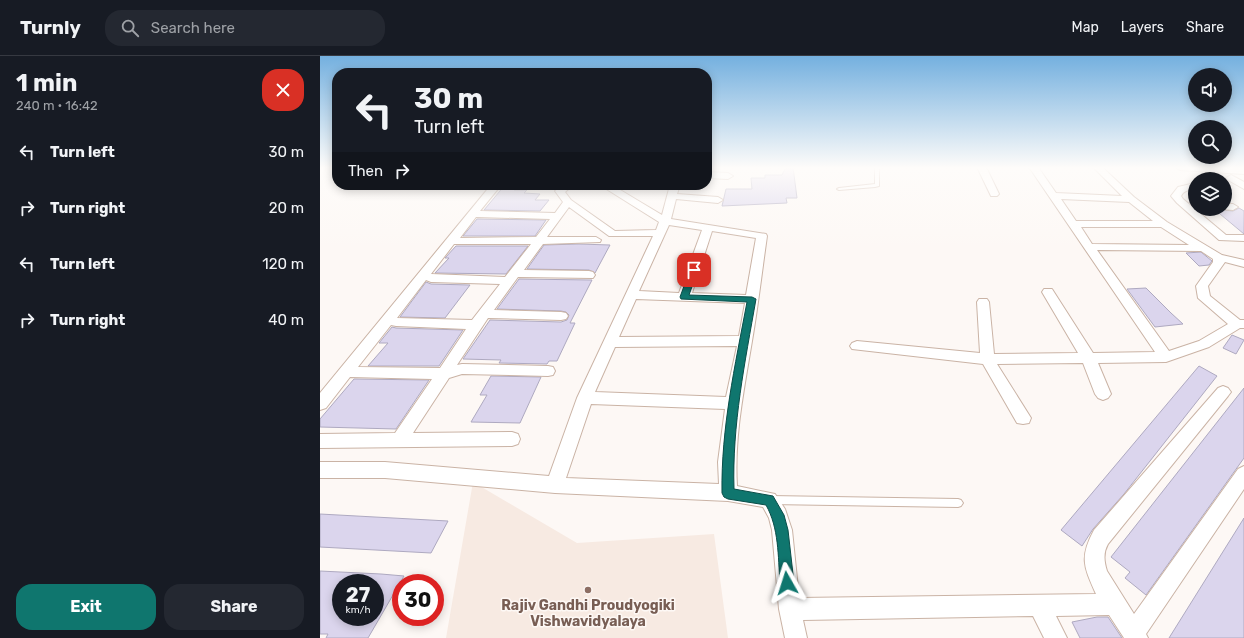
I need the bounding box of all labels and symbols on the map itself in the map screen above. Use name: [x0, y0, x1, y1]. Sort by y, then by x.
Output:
pin: [677, 253, 711, 287]
position arrow: [766, 562, 808, 604]
speed limit sign: 30: [392, 574, 444, 626]
marker: Rajiv Gandhi Proudyogiki Vishwavidyalaya: [583, 585, 593, 595]
place label: Rajiv Gandhi Proudyogiki Vishwavidyalaya: [501, 597, 675, 630]

